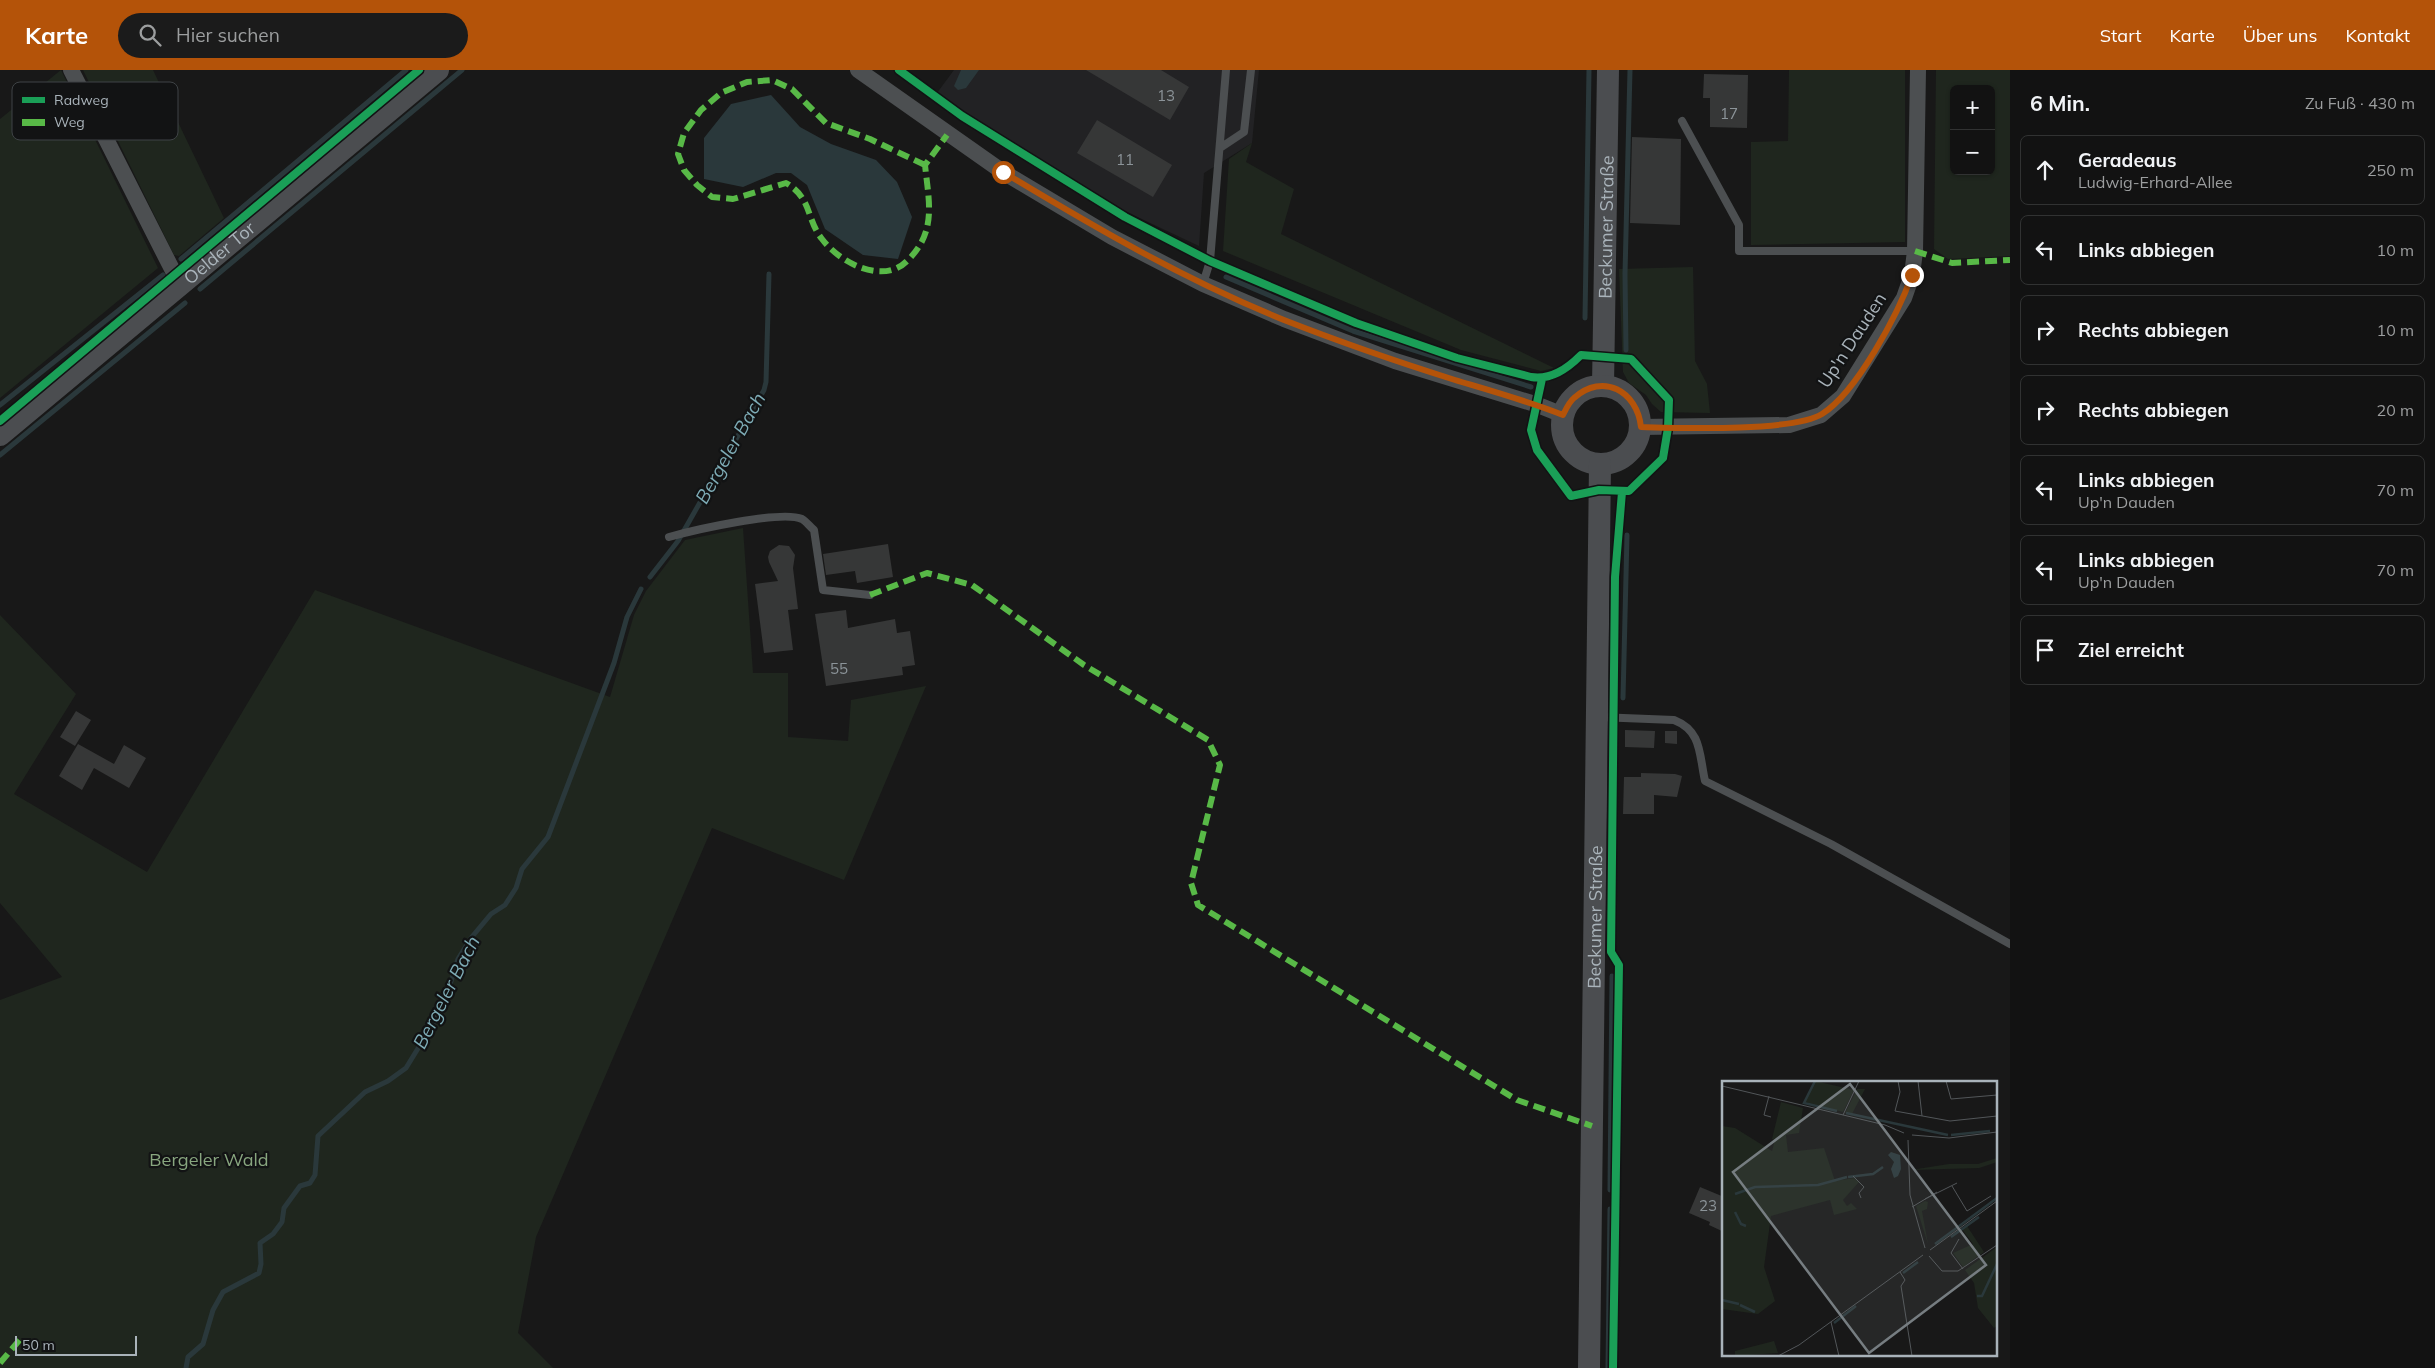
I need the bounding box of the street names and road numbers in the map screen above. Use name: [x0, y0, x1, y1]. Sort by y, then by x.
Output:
street label: Beckumer Straße: [1593, 155, 1618, 299]
street label: Oelder Tor: [178, 216, 260, 289]
street label: Up'n Dauden: [1813, 288, 1891, 392]
street label: Beckumer Straße: [1582, 845, 1607, 989]

